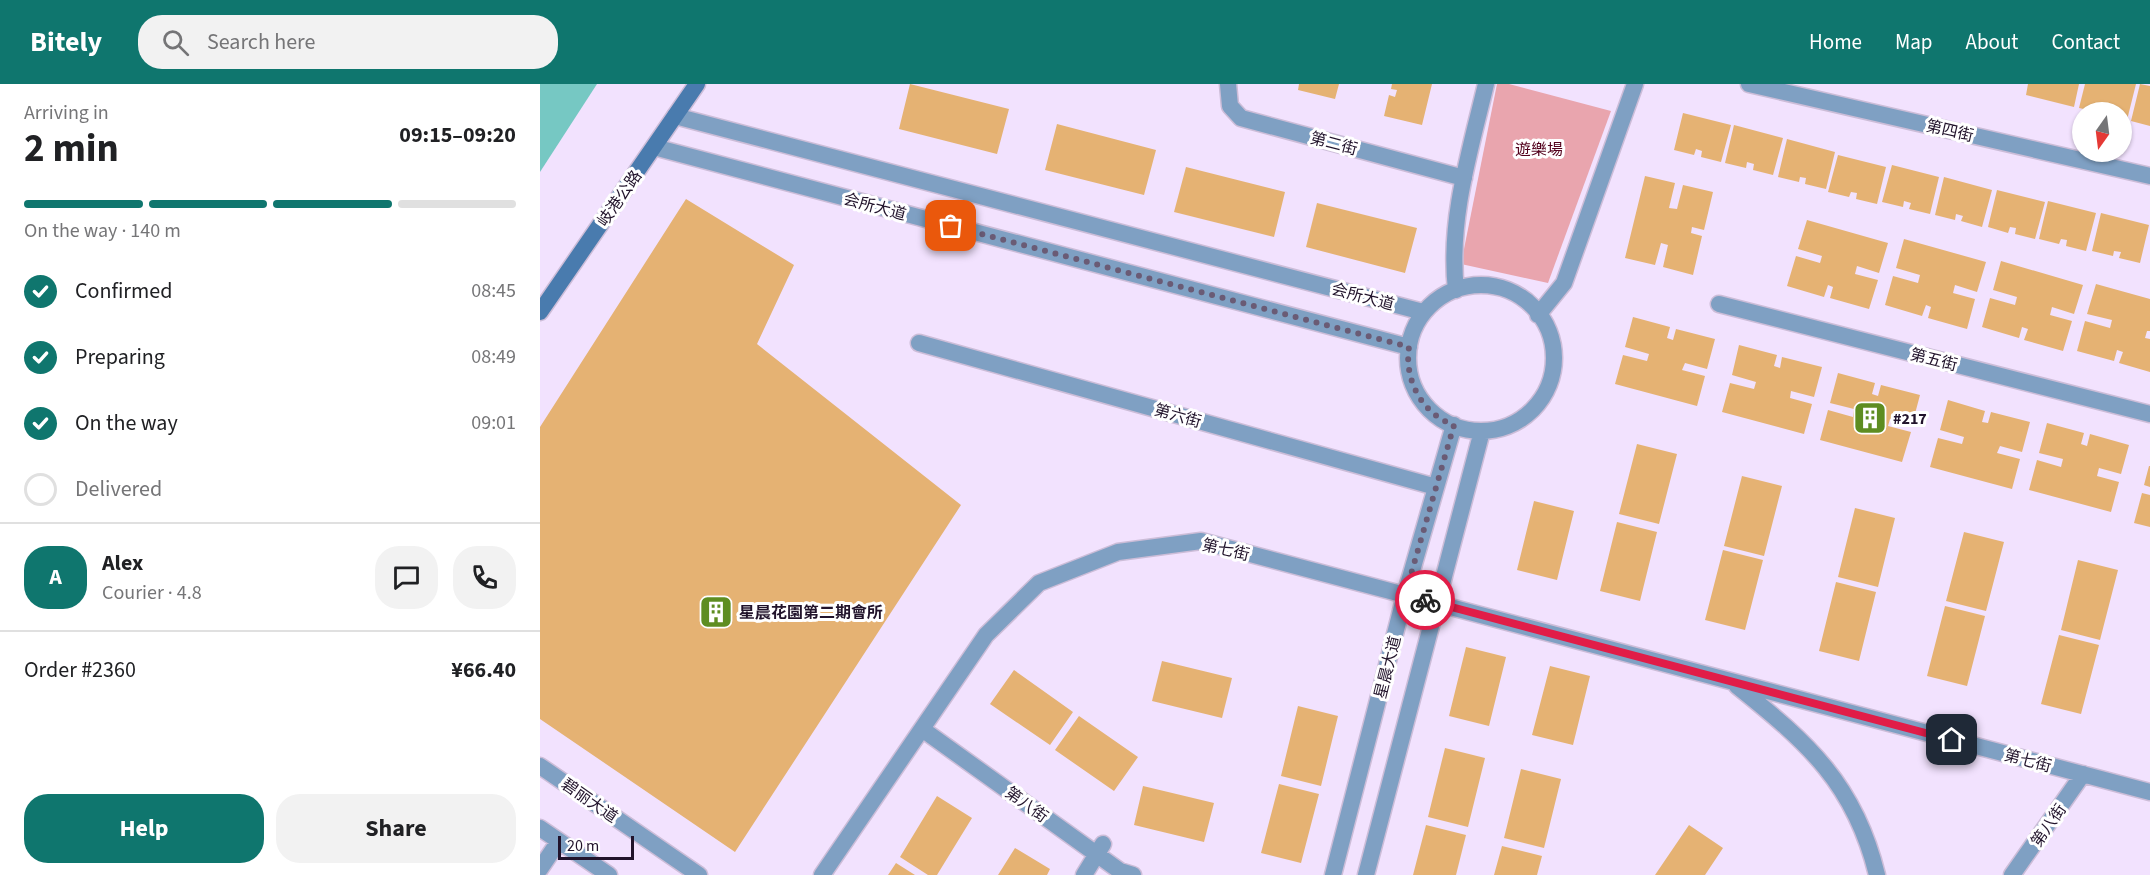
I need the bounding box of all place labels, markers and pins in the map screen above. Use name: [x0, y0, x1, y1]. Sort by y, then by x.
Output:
pin: [925, 200, 976, 251]
building icon: #217: [1852, 400, 1888, 436]
place label: #217: [1893, 408, 1927, 430]
building icon: 星晨花園第二期會所: [698, 594, 734, 630]
place label: 星晨花園第二期會所: [739, 602, 883, 624]
pin: [1926, 714, 1977, 765]

